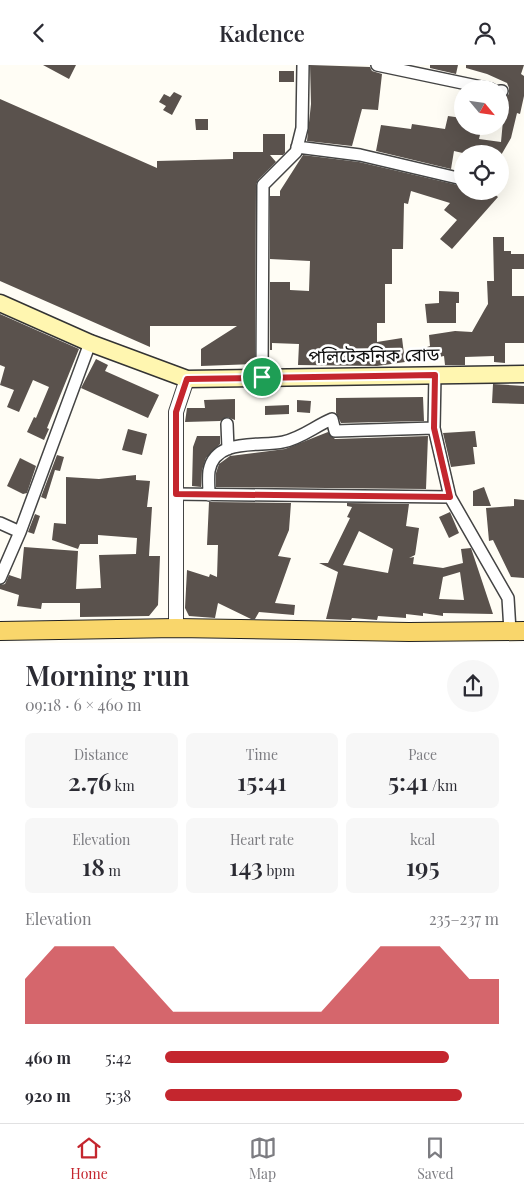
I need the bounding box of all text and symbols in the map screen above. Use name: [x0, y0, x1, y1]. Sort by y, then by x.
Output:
text: Kadence: [219, 18, 305, 48]
icon: back: [25, 19, 53, 47]
icon: person: [471, 19, 499, 47]
north arrow: [454, 80, 509, 135]
map controls: [454, 80, 509, 200]
button: locate: [454, 145, 509, 200]
street label: পলিটেকনিক রোড: [308, 342, 440, 368]
pin: [241, 356, 283, 398]
icon: arrive: [248, 363, 276, 391]
text: Morning run: [25, 656, 189, 693]
button: share: [447, 660, 499, 712]
text: 09:18 · 6 × 460 m: [25, 694, 141, 715]
text: Distance: [74, 745, 129, 764]
text: Time: [246, 745, 278, 764]
text: Pace: [408, 745, 437, 764]
text: 2.76: [68, 764, 112, 797]
text: 15:41: [237, 764, 287, 797]
text: 5:41: [388, 764, 429, 797]
text: km: [112, 776, 135, 795]
text: /km: [429, 776, 457, 795]
text: Elevation: [72, 830, 130, 849]
text: Heart rate: [230, 830, 294, 849]
text: kcal: [410, 830, 435, 849]
text: 18: [82, 849, 105, 882]
text: 143: [229, 849, 263, 882]
text: 195: [406, 849, 440, 882]
text: m: [105, 861, 121, 880]
text: bpm: [263, 861, 295, 880]
text: Elevation: [25, 908, 92, 929]
text: 235–237 m: [429, 908, 499, 929]
text: 460 m: [25, 1047, 71, 1068]
text: 5:42: [105, 1047, 131, 1068]
text: 920 m: [25, 1085, 71, 1106]
text: 5:38: [105, 1085, 131, 1106]
tab: Home: [70, 1134, 108, 1183]
tab: Map: [249, 1134, 277, 1183]
tab: Saved: [417, 1134, 454, 1183]

